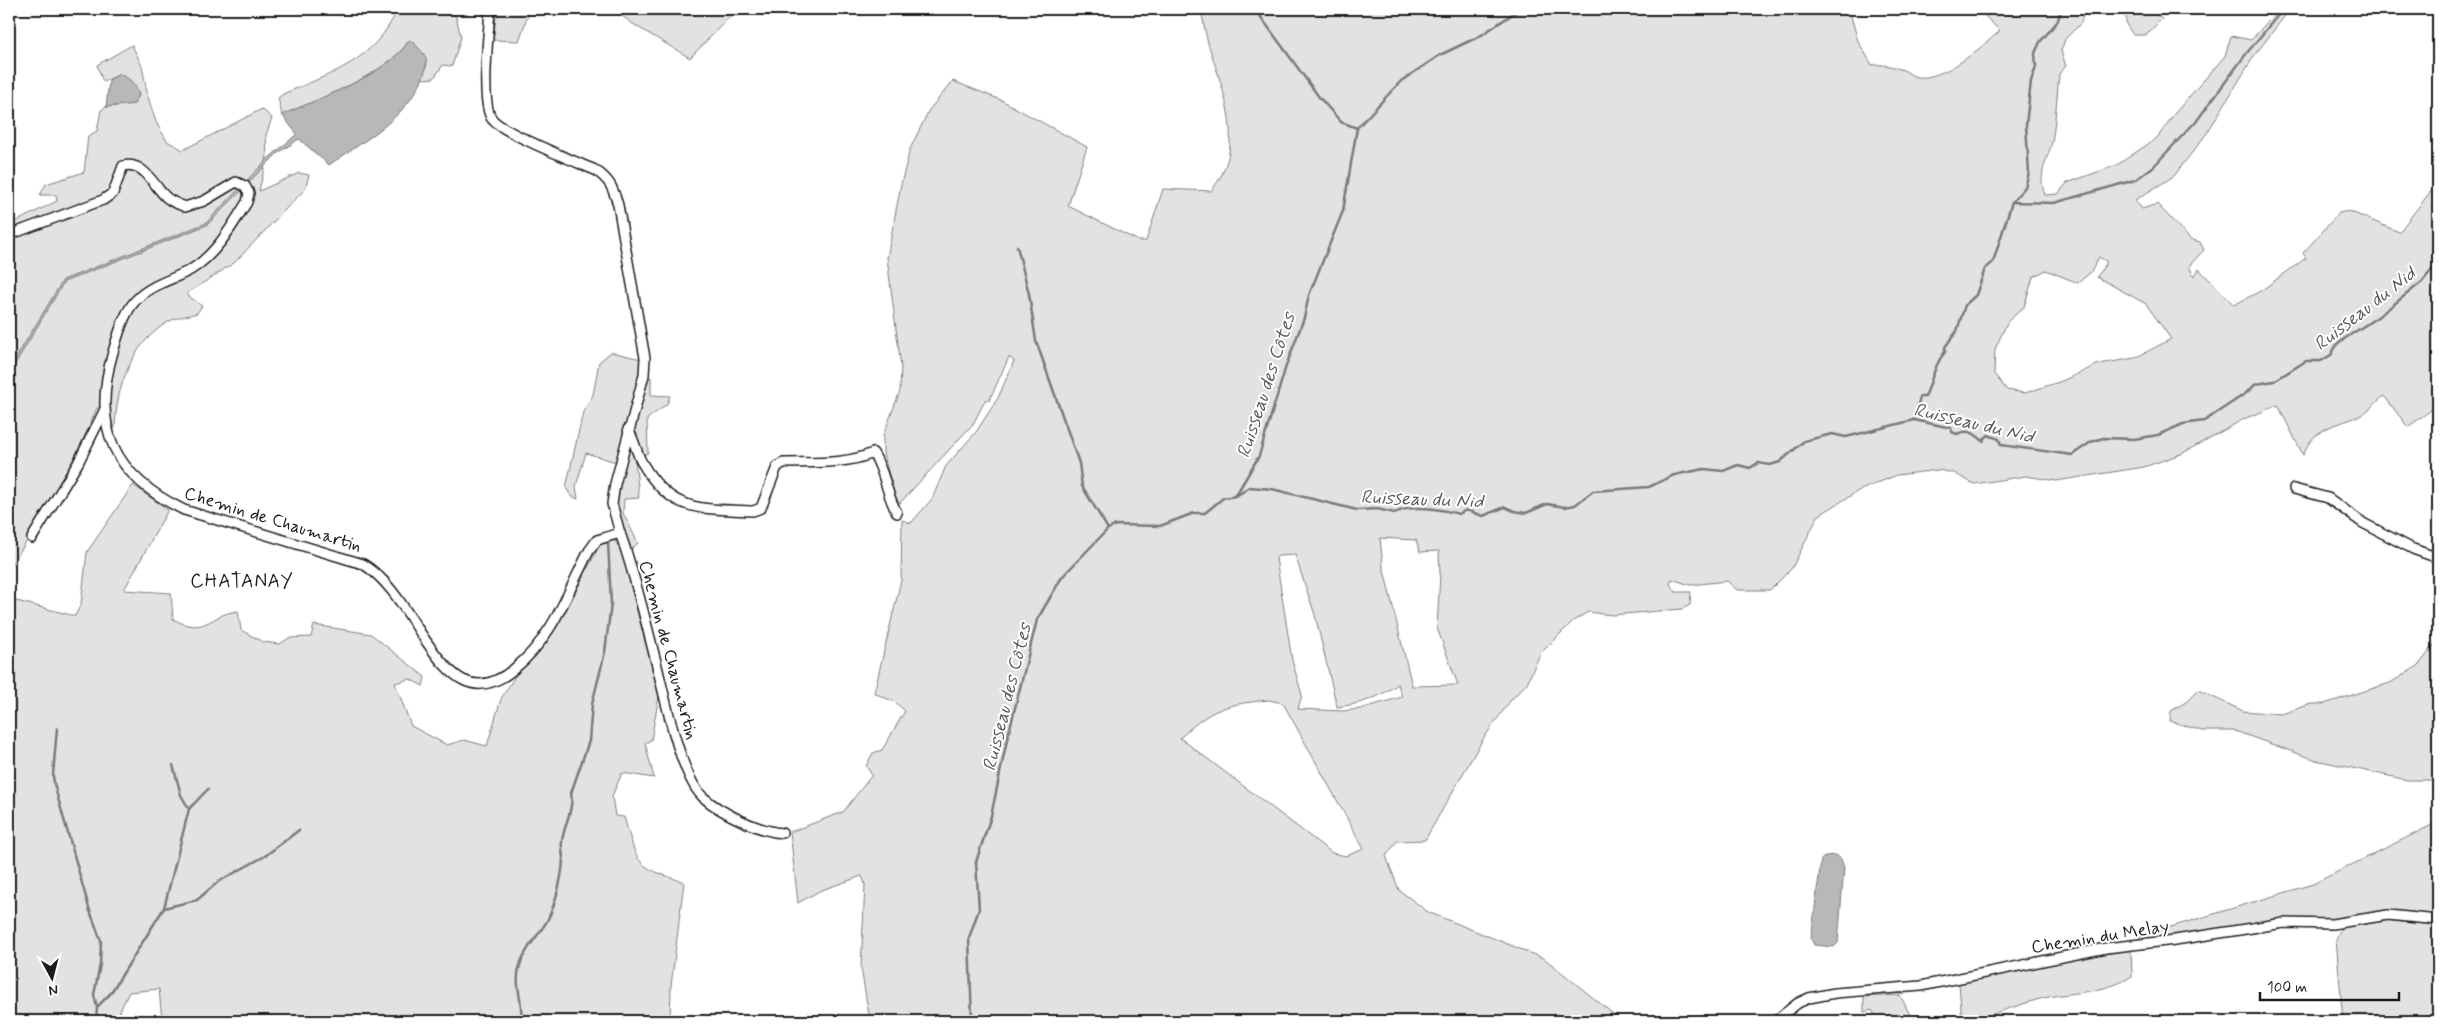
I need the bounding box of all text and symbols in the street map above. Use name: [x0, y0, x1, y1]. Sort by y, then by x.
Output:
water label: Ruisseau du Nid: [2309, 260, 2423, 357]
water label: Ruisseau des Côtes: [1231, 308, 1302, 461]
water label: Ruisseau du Nid: [1911, 397, 2038, 450]
street label: Chemin de Chaumartin: [181, 482, 364, 558]
water label: Ruisseau du Nid: [1360, 485, 1486, 514]
street label: Chemin de Chaumartin: [633, 558, 703, 742]
district label: CHATANAY: [190, 569, 294, 594]
water label: Ruisseau des Côtes: [977, 619, 1038, 774]
street label: Chemin du Melay: [2030, 914, 2171, 960]
north arrow: [28, 952, 78, 1002]
scale bar: [2260, 970, 2398, 1002]
text: 100 m: [2267, 978, 2307, 998]
text: N: [48, 980, 59, 999]

